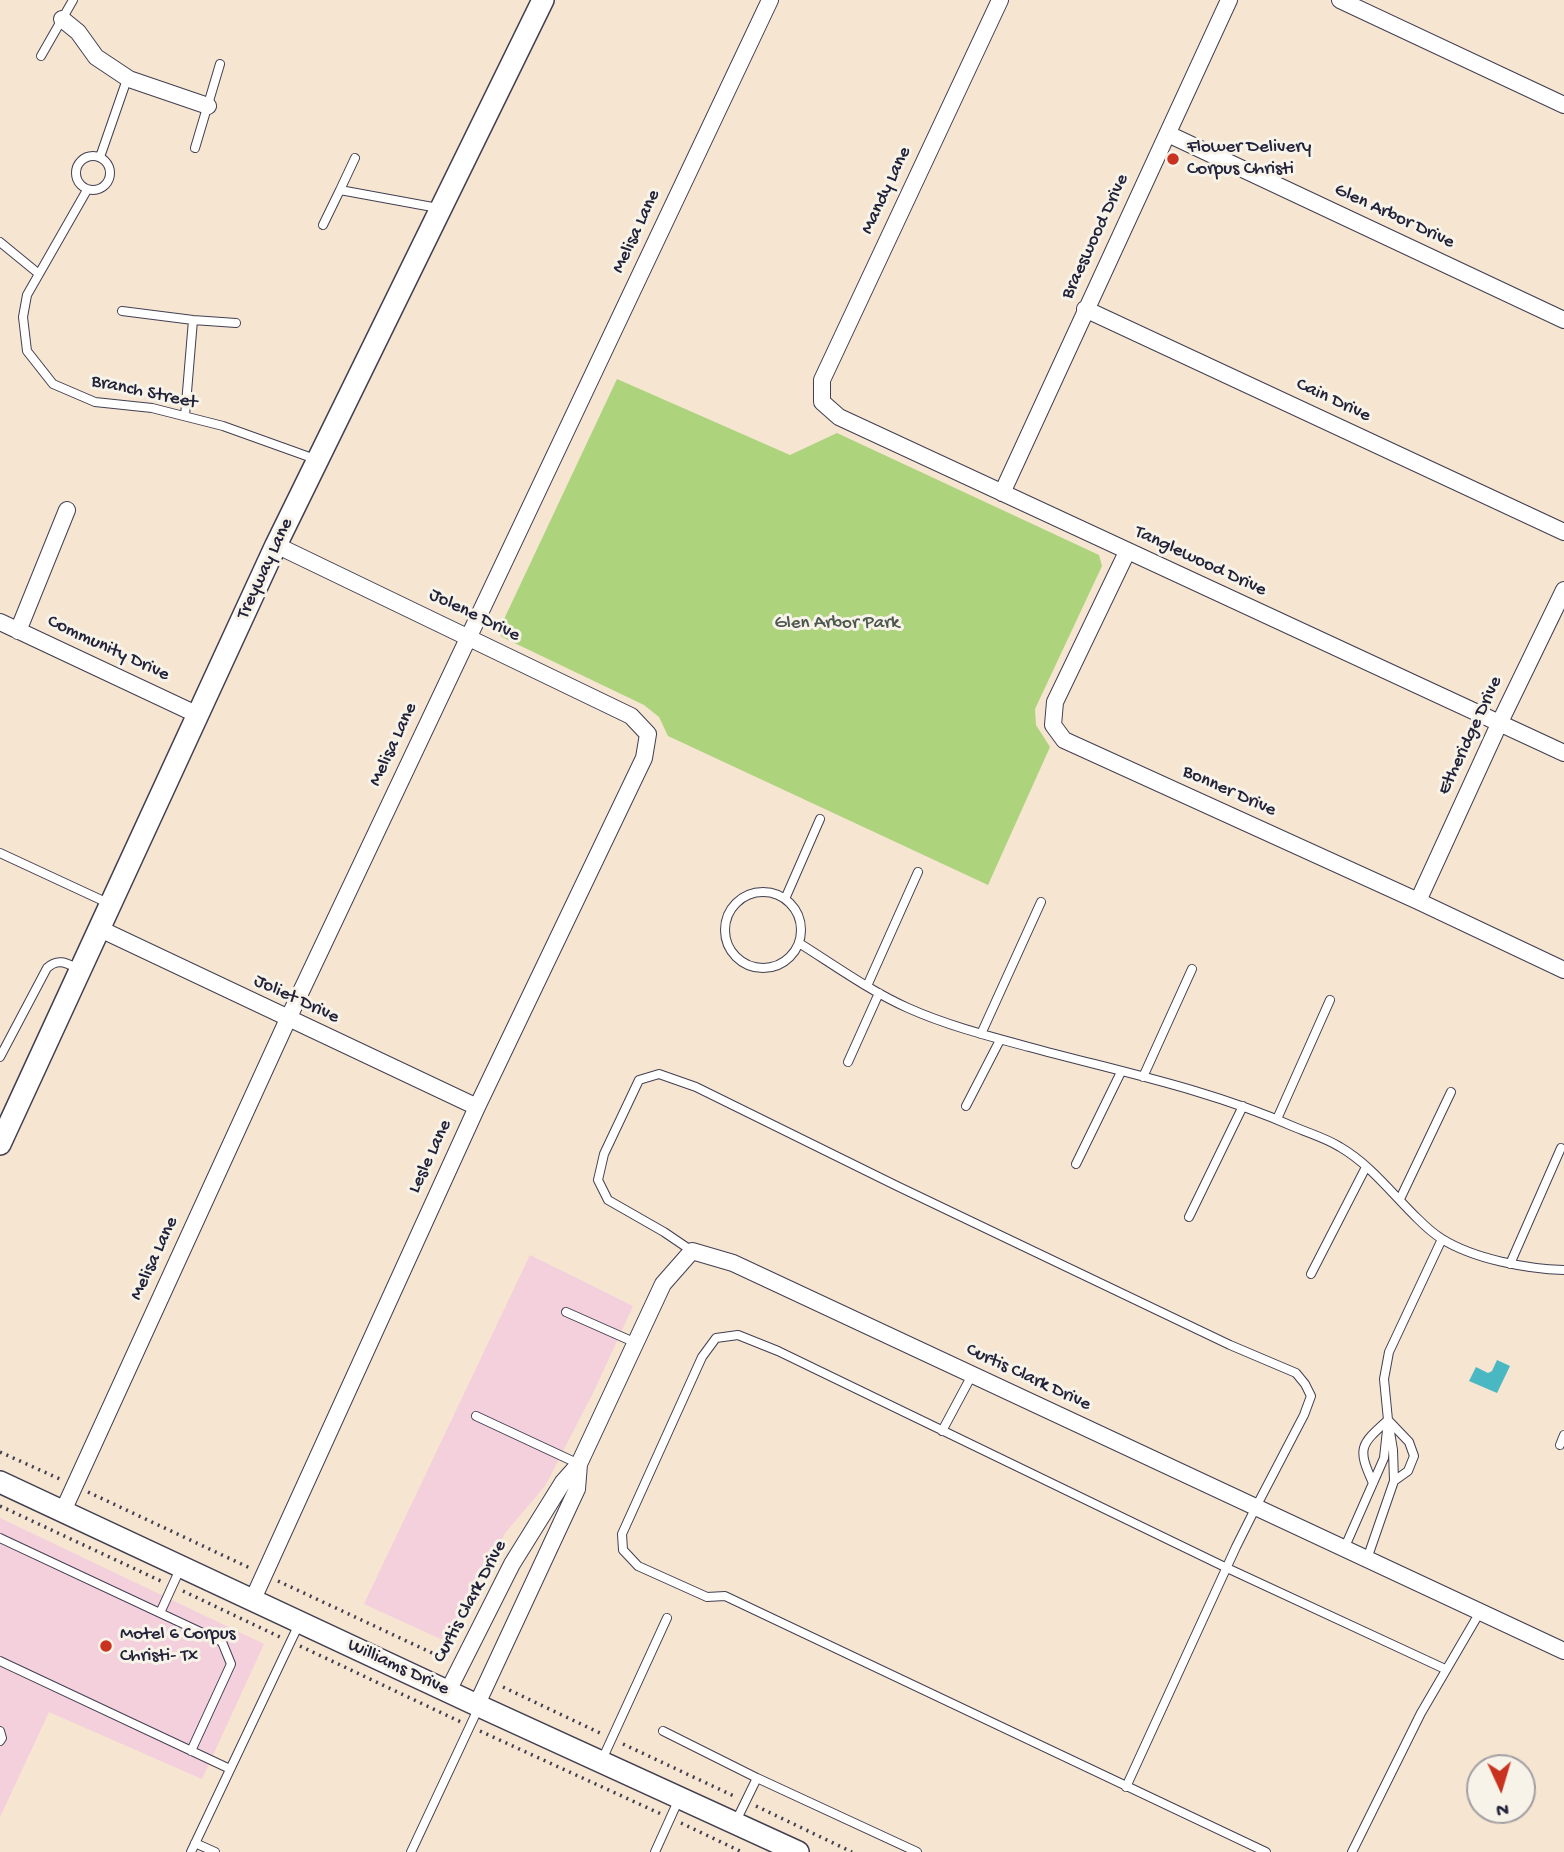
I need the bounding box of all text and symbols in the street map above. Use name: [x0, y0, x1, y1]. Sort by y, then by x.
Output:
place label: Flower Delivery Corpus Christi: [1187, 137, 1311, 181]
street label: Mandy Lane: [857, 144, 917, 238]
marker: Flower Delivery Corpus Christi: [1165, 151, 1181, 167]
street label: Braeswood Drive: [1057, 171, 1135, 303]
street label: Glen Arbor Drive: [1330, 179, 1458, 255]
street label: Melisa Lane: [608, 187, 666, 277]
street label: Branch Street: [89, 371, 199, 415]
street label: Cain Drive: [1292, 374, 1374, 428]
street label: Treyway Lane: [233, 515, 299, 623]
street label: Tanglewood Drive: [1130, 521, 1270, 603]
street label: Jolene Drive: [425, 584, 523, 648]
street label: Community Drive: [43, 611, 173, 687]
park label: Glen Arbor Park: [775, 613, 899, 635]
street label: Etheridge Drive: [1434, 673, 1508, 799]
street label: Melisa Lane: [365, 700, 423, 790]
street label: Bonner Drive: [1179, 761, 1279, 823]
street label: Joliet Drive: [250, 970, 342, 1030]
street label: Lesle Lane: [404, 1117, 458, 1197]
street label: Melisa Lane: [126, 1214, 184, 1304]
street label: Curtis Clark Drive: [962, 1339, 1094, 1417]
street label: Curtis Clark Drive: [429, 1537, 513, 1667]
place label: Motel 6 Corpus Christi- Tx: [120, 1624, 236, 1668]
street label: Williams Drive: [343, 1634, 453, 1702]
marker: Motel 6 Corpus Christi- Tx: [98, 1638, 114, 1654]
north arrow: [1466, 1754, 1536, 1824]
text: N: [1495, 1797, 1509, 1820]

